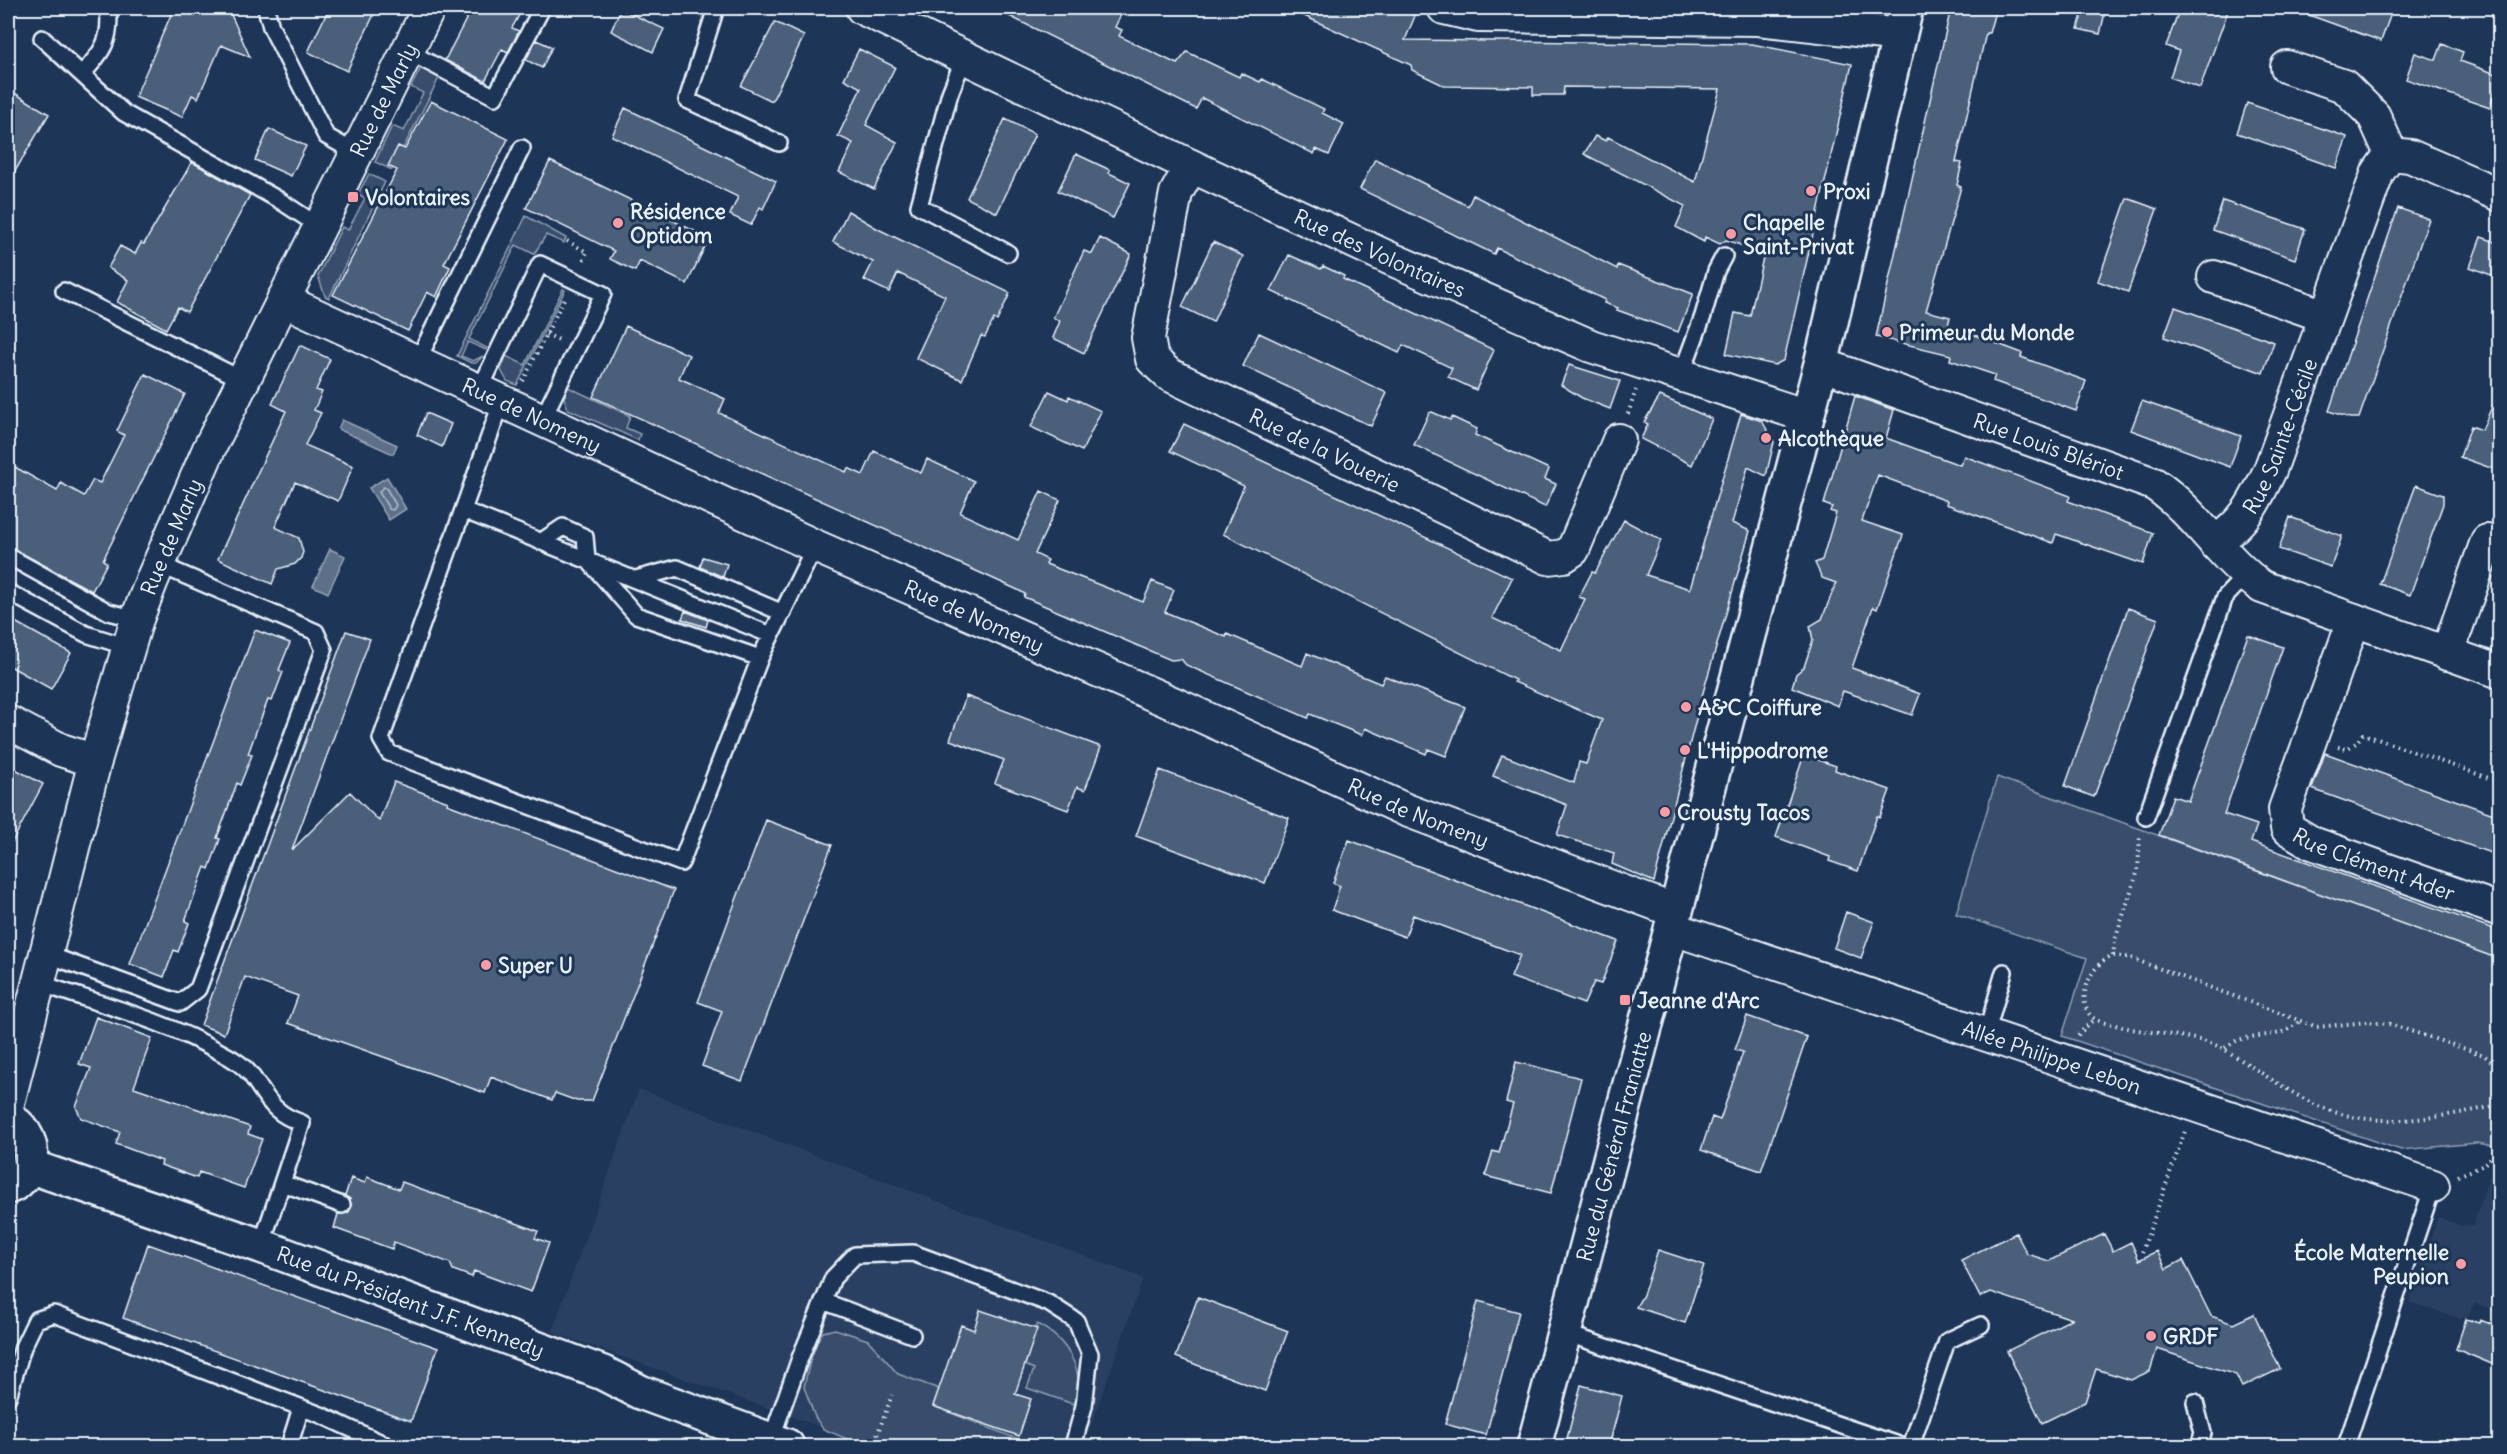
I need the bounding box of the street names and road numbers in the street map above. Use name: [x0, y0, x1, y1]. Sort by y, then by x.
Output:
street label: Rue de Marly: [343, 38, 423, 161]
street label: Rue des Volontaires: [1290, 202, 1470, 303]
street label: Rue Sainte-Cécile: [2236, 354, 2323, 519]
street label: Rue de Nomeny: [458, 371, 606, 459]
street label: Rue de la Vouerie: [1245, 402, 1405, 498]
street label: Rue Louis Blériot: [1970, 407, 2128, 486]
street label: Rue de Marly: [134, 474, 208, 599]
street label: Rue de Nomeny: [900, 573, 1048, 659]
street label: Rue de Nomeny: [1344, 772, 1493, 853]
street label: Rue Clément Ader: [2288, 821, 2459, 907]
street label: Allée Philippe Lebon: [1959, 1014, 2145, 1100]
street label: Rue du Général Franiatte: [1570, 1028, 1657, 1264]
street label: Rue du Président J.F. Kennedy: [273, 1240, 548, 1364]

